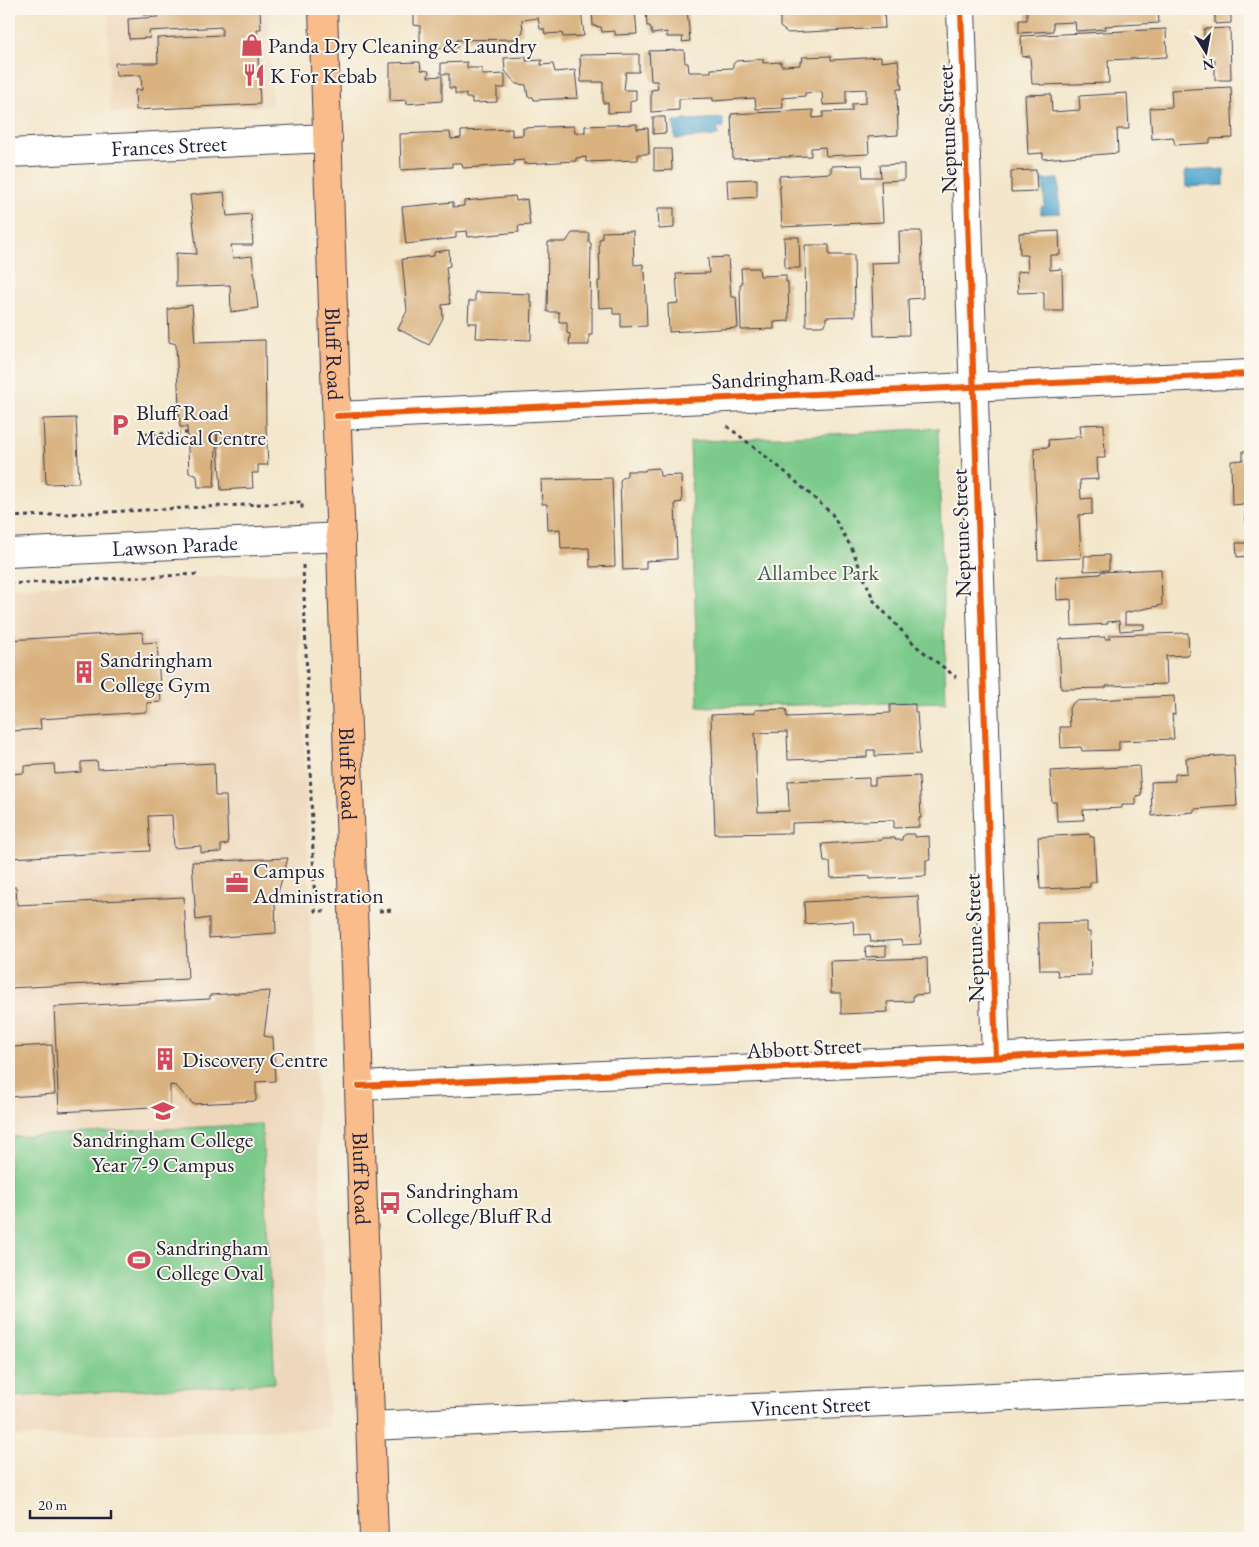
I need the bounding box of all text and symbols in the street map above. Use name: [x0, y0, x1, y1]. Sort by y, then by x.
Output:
north arrow: [1182, 28, 1232, 78]
place label: Panda Dry Cleaning & Laundry: [268, 31, 537, 60]
shop icon: Panda Dry Cleaning & Laundry: [239, 32, 265, 58]
text: N: [1201, 55, 1216, 75]
place label: K For Kebab: [270, 61, 377, 90]
restaurant icon: K For Kebab: [241, 62, 267, 88]
street label: Neptune Street: [930, 64, 964, 194]
street label: Frances Street: [110, 128, 228, 163]
street label: Bluff Road: [318, 307, 351, 402]
street label: Sandringham Road: [711, 358, 876, 396]
place label: Bluff Road Medical Centre: [136, 398, 266, 452]
parking icon: Bluff Road Medical Centre: [107, 412, 133, 438]
street label: Neptune Street: [944, 468, 978, 598]
street label: Lawson Parade: [111, 527, 239, 563]
park label: Allambee Park: [756, 558, 880, 587]
place label: Sandringham College Gym: [100, 645, 213, 699]
building icon: Sandringham College Gym: [71, 659, 97, 685]
street label: Bluff Road: [332, 727, 365, 821]
place label: Campus Administration: [252, 856, 384, 910]
office icon: Campus Administration: [224, 870, 250, 896]
street label: Neptune Street: [957, 873, 991, 1003]
street label: Abbott Street: [745, 1030, 862, 1066]
place label: Discovery Centre: [182, 1045, 328, 1074]
building icon: Discovery Centre: [152, 1046, 178, 1072]
school or university icon: Sandringham College Year 7-9 Campus: [150, 1098, 176, 1124]
place label: Sandringham College Year 7-9 Campus: [73, 1125, 254, 1179]
street label: Bluff Road: [346, 1131, 378, 1226]
place label: Sandringham College/Bluff Rd: [406, 1176, 553, 1230]
bus stop icon: Sandringham College/Bluff Rd: [377, 1190, 403, 1216]
place label: Sandringham College Oval: [156, 1233, 269, 1287]
sports icon: Sandringham College Oval: [126, 1247, 152, 1273]
street label: Vincent Street: [750, 1388, 871, 1423]
scale bar: [30, 1487, 111, 1519]
text: 20 m: [38, 1495, 67, 1514]

